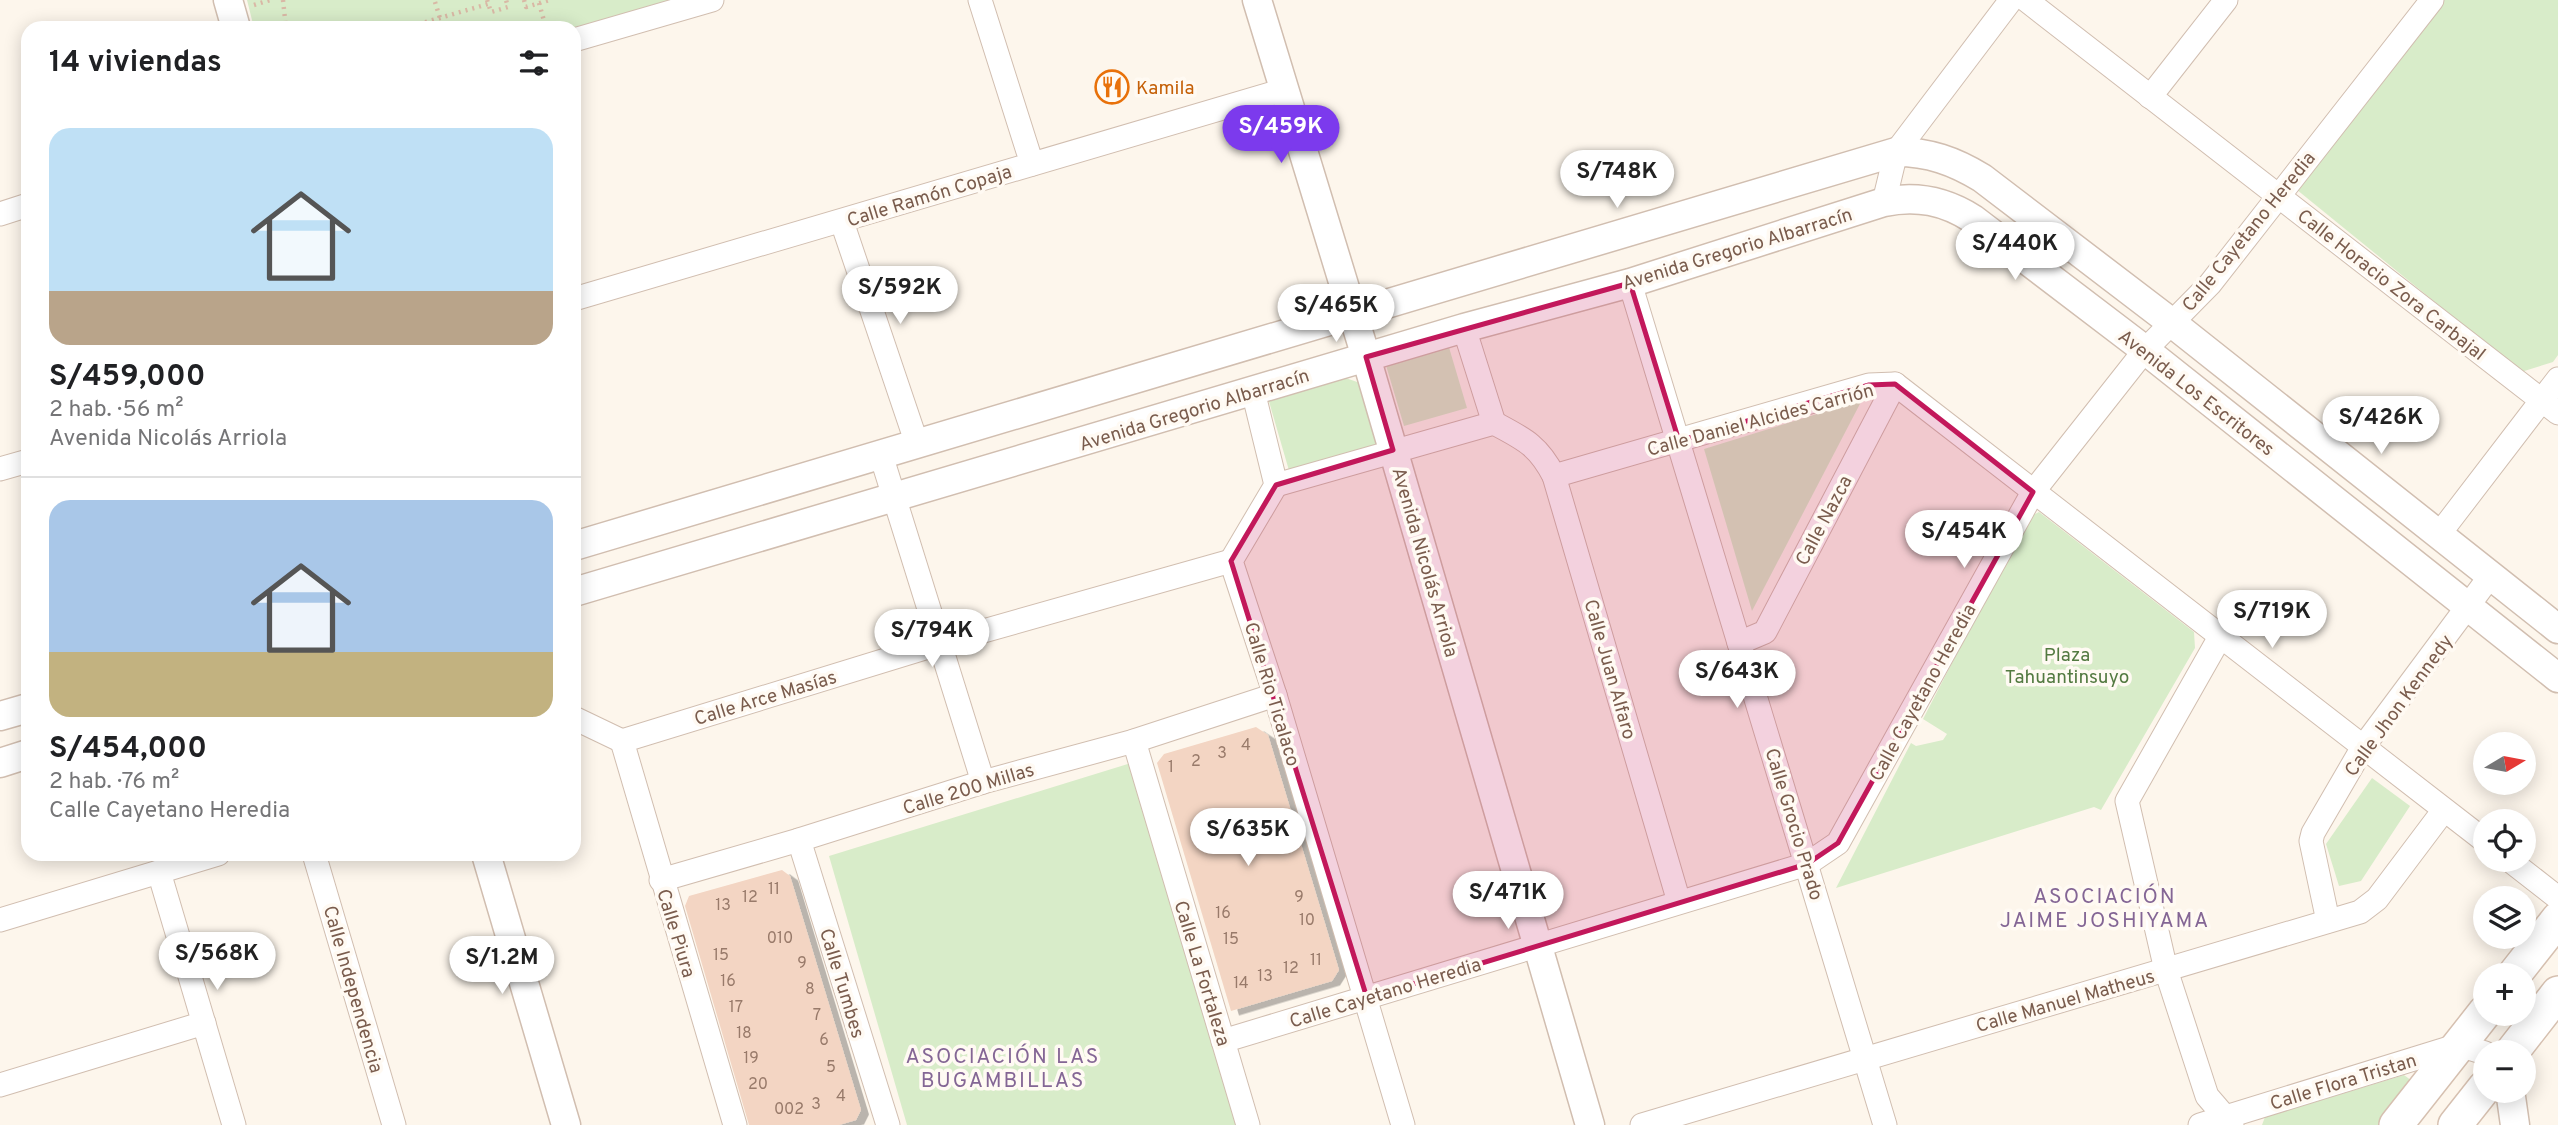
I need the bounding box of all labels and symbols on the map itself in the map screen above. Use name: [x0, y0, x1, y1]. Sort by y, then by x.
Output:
restaurant icon: Kamila: [1093, 68, 1131, 106]
place label: Kamila: [1136, 77, 1194, 101]
pin: S/459K: [1224, 106, 1338, 165]
street label: Calle Cayetano Heredia: [2178, 147, 2322, 317]
pin: S/748K: [1560, 150, 1674, 210]
street label: Calle Ramón Copaja: [844, 160, 1015, 233]
street label: Avenida Gregorio Albarracín: [1620, 203, 1856, 296]
street label: Calle Horacio Zora Carbajal: [2292, 205, 2490, 367]
pin: S/440K: [1958, 222, 2072, 282]
pin: S/592K: [843, 266, 957, 326]
pin: S/465K: [1279, 284, 1393, 344]
street label: Avenida Los Escritores: [2113, 325, 2279, 462]
street label: Avenida Gregorio Albarracín: [1077, 364, 1313, 457]
street label: Calle Daniel Alcides Carrión: [1645, 379, 1877, 463]
pin: S/426K: [2324, 396, 2438, 456]
street label: Avenida Nicolás Arriola: [1385, 465, 1463, 660]
street label: Calle Nazca: [1791, 472, 1858, 570]
pin: S/454K: [1907, 510, 2021, 570]
pin: S/719K: [2215, 590, 2329, 650]
street label: Calle Juan Alfaro: [1578, 597, 1641, 742]
street label: Calle Cayetano Heredia: [1865, 600, 1983, 786]
pin: S/794K: [875, 610, 989, 669]
street label: Calle Rio Ticalaco: [1238, 620, 1304, 770]
street label: Calle Jhon Kennedy: [2340, 630, 2459, 782]
park label: Plaza Tahuantinsuyo: [2005, 644, 2129, 690]
pin: S/643K: [1680, 650, 1794, 710]
street label: Calle Arce Masías: [691, 666, 840, 732]
north arrow: [2473, 732, 2536, 794]
house number: 4: [1241, 736, 1251, 756]
house number: 3: [1217, 744, 1227, 764]
street label: Calle Grocio Prado: [1759, 746, 1828, 904]
house number: 2: [1191, 752, 1201, 772]
house number: 1: [1168, 758, 1174, 778]
street label: Calle 200 Millas: [900, 759, 1037, 821]
pin: S/635K: [1191, 808, 1305, 868]
pin: S/471K: [1451, 872, 1565, 931]
house number: 11: [768, 880, 780, 900]
district label: ASOCIACIÓN JAIME JOSHIYAMA: [2000, 883, 2210, 935]
street label: Calle Piura: [650, 886, 700, 981]
house number: 12: [742, 888, 758, 908]
house number: 9: [1294, 888, 1304, 908]
house number: 13: [715, 896, 731, 916]
street label: Calle La Fortaleza: [1168, 898, 1235, 1049]
street label: Calle Independencia: [317, 903, 387, 1076]
house number: 16: [1215, 904, 1231, 924]
house number: 10: [1299, 911, 1315, 931]
street label: Calle Tumbes: [813, 926, 869, 1041]
house number: 010: [767, 929, 793, 949]
house number: 15: [1223, 930, 1239, 950]
pin: S/568K: [160, 932, 274, 992]
pin: S/1.2M: [445, 936, 559, 996]
house number: 15: [713, 946, 729, 966]
house number: 11: [1310, 951, 1322, 971]
street label: Calle Cayetano Heredia: [1287, 953, 1484, 1035]
house number: 9: [797, 954, 807, 974]
house number: 12: [1283, 959, 1299, 979]
street label: Calle Manuel Matheus: [1973, 965, 2158, 1039]
house number: 13: [1257, 967, 1273, 987]
house number: 16: [720, 972, 736, 992]
house number: 14: [1233, 974, 1249, 994]
house number: 8: [805, 980, 815, 1000]
house number: 17: [729, 998, 743, 1018]
house number: 7: [813, 1006, 821, 1026]
house number: 18: [736, 1024, 752, 1044]
house number: 6: [819, 1031, 829, 1051]
district label: ASOCIACIÓN LAS BUGAMBILLAS: [906, 1043, 1100, 1095]
house number: 19: [743, 1049, 759, 1069]
street label: Calle Flora Tristan: [2267, 1049, 2420, 1117]
house number: 5: [826, 1058, 836, 1078]
house number: 20: [748, 1075, 768, 1095]
house number: 4: [836, 1087, 846, 1107]
house number: 3: [811, 1095, 821, 1115]
house number: 002: [774, 1100, 804, 1120]

